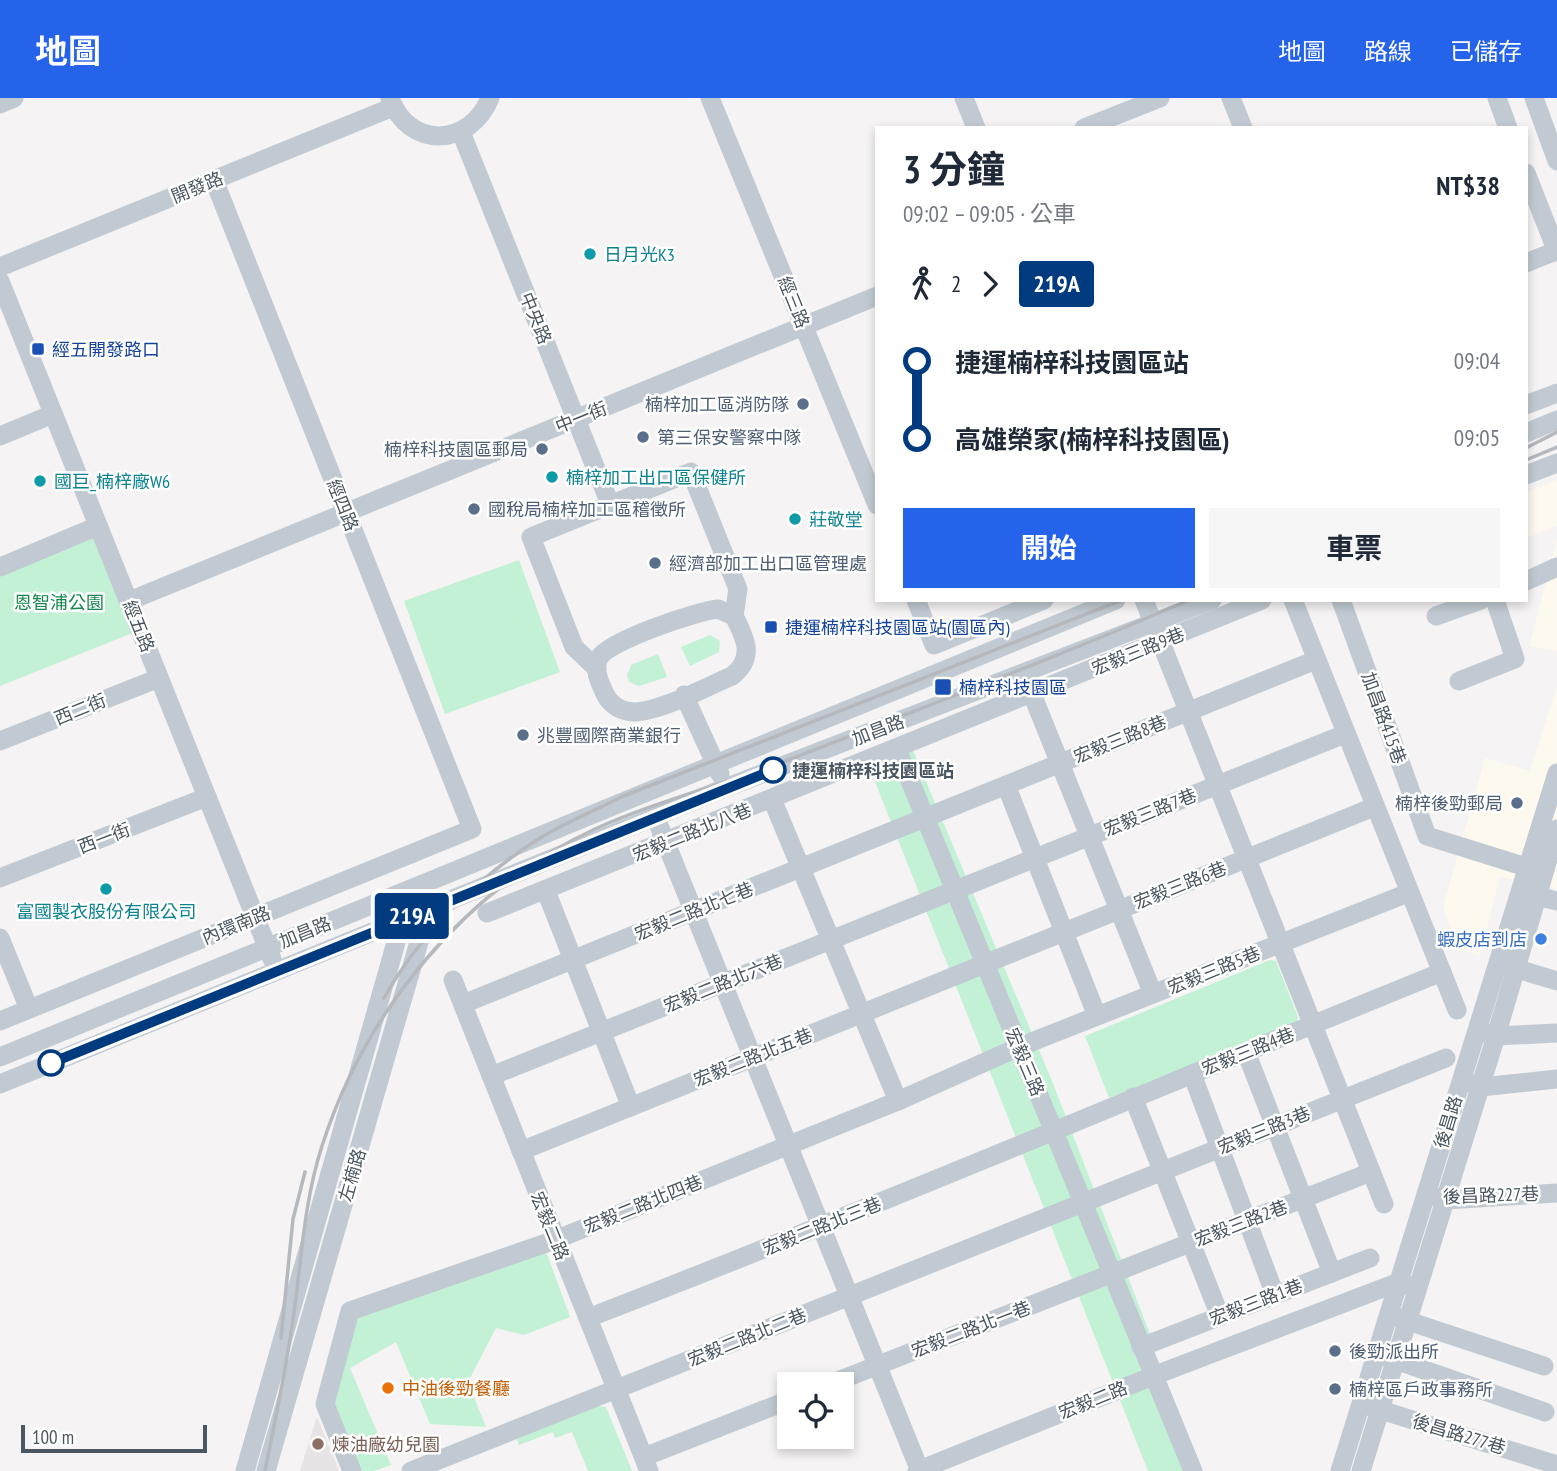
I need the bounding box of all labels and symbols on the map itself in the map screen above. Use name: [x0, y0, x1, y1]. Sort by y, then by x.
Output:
street label: 開發路: [168, 166, 226, 208]
place label: 日月光K3: [604, 243, 675, 266]
marker: 日月光K3: [582, 246, 598, 262]
street label: 經三路: [773, 273, 815, 331]
street label: 中央路: [515, 289, 557, 347]
place label: 經五開發路口: [52, 338, 160, 361]
marker: 經五開發路口: [30, 341, 46, 357]
place label: 楠梓加工區消防隊: [645, 393, 789, 416]
street label: 中一街: [552, 396, 610, 438]
marker: 楠梓加工區消防隊: [795, 396, 811, 412]
place label: 第三保安警察中隊: [657, 426, 801, 449]
marker: 第三保安警察中隊: [635, 429, 651, 445]
place label: 楠梓科技園區郵局: [384, 438, 528, 461]
marker: 楠梓科技園區郵局: [534, 441, 550, 457]
place label: 楠梓加工出口區保健所: [566, 466, 746, 489]
marker: 楠梓加工出口區保健所: [544, 469, 560, 485]
place label: 國巨_楠梓廠W6: [54, 470, 170, 493]
marker: 國巨_楠梓廠W6: [32, 473, 48, 489]
street label: 經四路: [322, 476, 364, 534]
place label: 國稅局楠梓加工區稽徵所: [488, 498, 686, 521]
marker: 國稅局楠梓加工區稽徵所: [466, 501, 482, 517]
place label: 莊敬堂: [809, 508, 863, 531]
marker: 莊敬堂: [787, 511, 803, 527]
place label: 經濟部加工出口區管理處: [669, 552, 867, 575]
marker: 經濟部加工出口區管理處: [647, 555, 663, 571]
park label: 恩智浦公園: [14, 591, 104, 614]
street label: 經五路: [118, 597, 160, 655]
place label: 捷運楠梓科技園區站(園區內): [785, 616, 1010, 639]
marker: 捷運楠梓科技園區站(園區內): [763, 619, 779, 635]
street label: 宏毅三路9巷: [1088, 622, 1188, 680]
street label: 加昌路415巷: [1357, 669, 1411, 767]
place label: 楠梓科技園區: [959, 676, 1067, 699]
marker: 楠梓科技園區: [933, 677, 953, 697]
street label: 西二街: [51, 688, 109, 730]
street label: 加昌路: [849, 710, 907, 750]
street label: 宏毅三路8巷: [1070, 710, 1170, 768]
place label: 兆豐國際商業銀行: [537, 724, 681, 747]
marker: 兆豐國際商業銀行: [515, 727, 531, 743]
marker: 捷運楠梓科技園區站: [760, 757, 786, 783]
place label: 捷運楠梓科技園區站: [792, 759, 954, 782]
street label: 宏毅三路7巷: [1100, 783, 1200, 841]
place label: 楠梓後勁郵局: [1395, 792, 1503, 815]
marker: 楠梓後勁郵局: [1509, 795, 1525, 811]
street label: 宏毅二路北八巷: [629, 798, 755, 866]
street label: 西一街: [75, 818, 133, 858]
street label: 宏毅三路6巷: [1130, 856, 1230, 914]
street label: 宏毅二路北七巷: [631, 877, 757, 945]
marker: 富國製衣股份有限公司: [98, 881, 114, 897]
line badge: 219A: [363, 893, 461, 939]
place label: 富國製衣股份有限公司: [16, 900, 196, 923]
street label: 內環南路: [198, 901, 274, 949]
street label: 加昌路: [276, 911, 334, 953]
place label: 蝦皮店到店: [1437, 928, 1527, 951]
marker: 蝦皮店到店: [1533, 931, 1549, 947]
street label: 宏毅三路5巷: [1164, 941, 1264, 999]
street label: 宏毅二路北六巷: [660, 949, 786, 1017]
street label: 宏毅三路4巷: [1198, 1022, 1298, 1080]
street label: 宏毅二路北五巷: [690, 1023, 816, 1091]
street label: 宏毅三路: [1000, 1024, 1050, 1100]
unlabelled marker: [38, 1050, 64, 1076]
street label: 後昌路: [1429, 1093, 1467, 1151]
street label: 宏毅三路3巷: [1214, 1101, 1314, 1159]
street label: 左楠路: [334, 1146, 370, 1204]
street label: 宏毅二路北四巷: [580, 1170, 706, 1238]
street label: 後昌路227巷: [1442, 1182, 1540, 1208]
street label: 宏毅二路: [526, 1188, 574, 1264]
street label: 宏毅二路北三巷: [759, 1192, 885, 1260]
street label: 宏毅三路2巷: [1191, 1195, 1291, 1251]
street label: 宏毅三路1巷: [1206, 1274, 1306, 1330]
street label: 宏毅二路北一巷: [908, 1296, 1034, 1362]
street label: 宏毅二路北二巷: [684, 1303, 810, 1371]
place label: 後勁派出所: [1349, 1340, 1439, 1363]
marker: 後勁派出所: [1327, 1343, 1343, 1359]
street label: 宏毅二路: [1055, 1376, 1131, 1424]
place label: 中油後勁餐廳: [402, 1377, 510, 1400]
place label: 楠梓區戶政事務所: [1349, 1378, 1493, 1401]
marker: 中油後勁餐廳: [380, 1380, 396, 1396]
marker: 楠梓區戶政事務所: [1327, 1381, 1343, 1397]
street label: 後昌路277巷: [1410, 1409, 1508, 1459]
scale bar: [21, 1422, 206, 1454]
place label: 煉油廠幼兒園: [332, 1433, 440, 1456]
marker: 煉油廠幼兒園: [310, 1436, 326, 1452]

